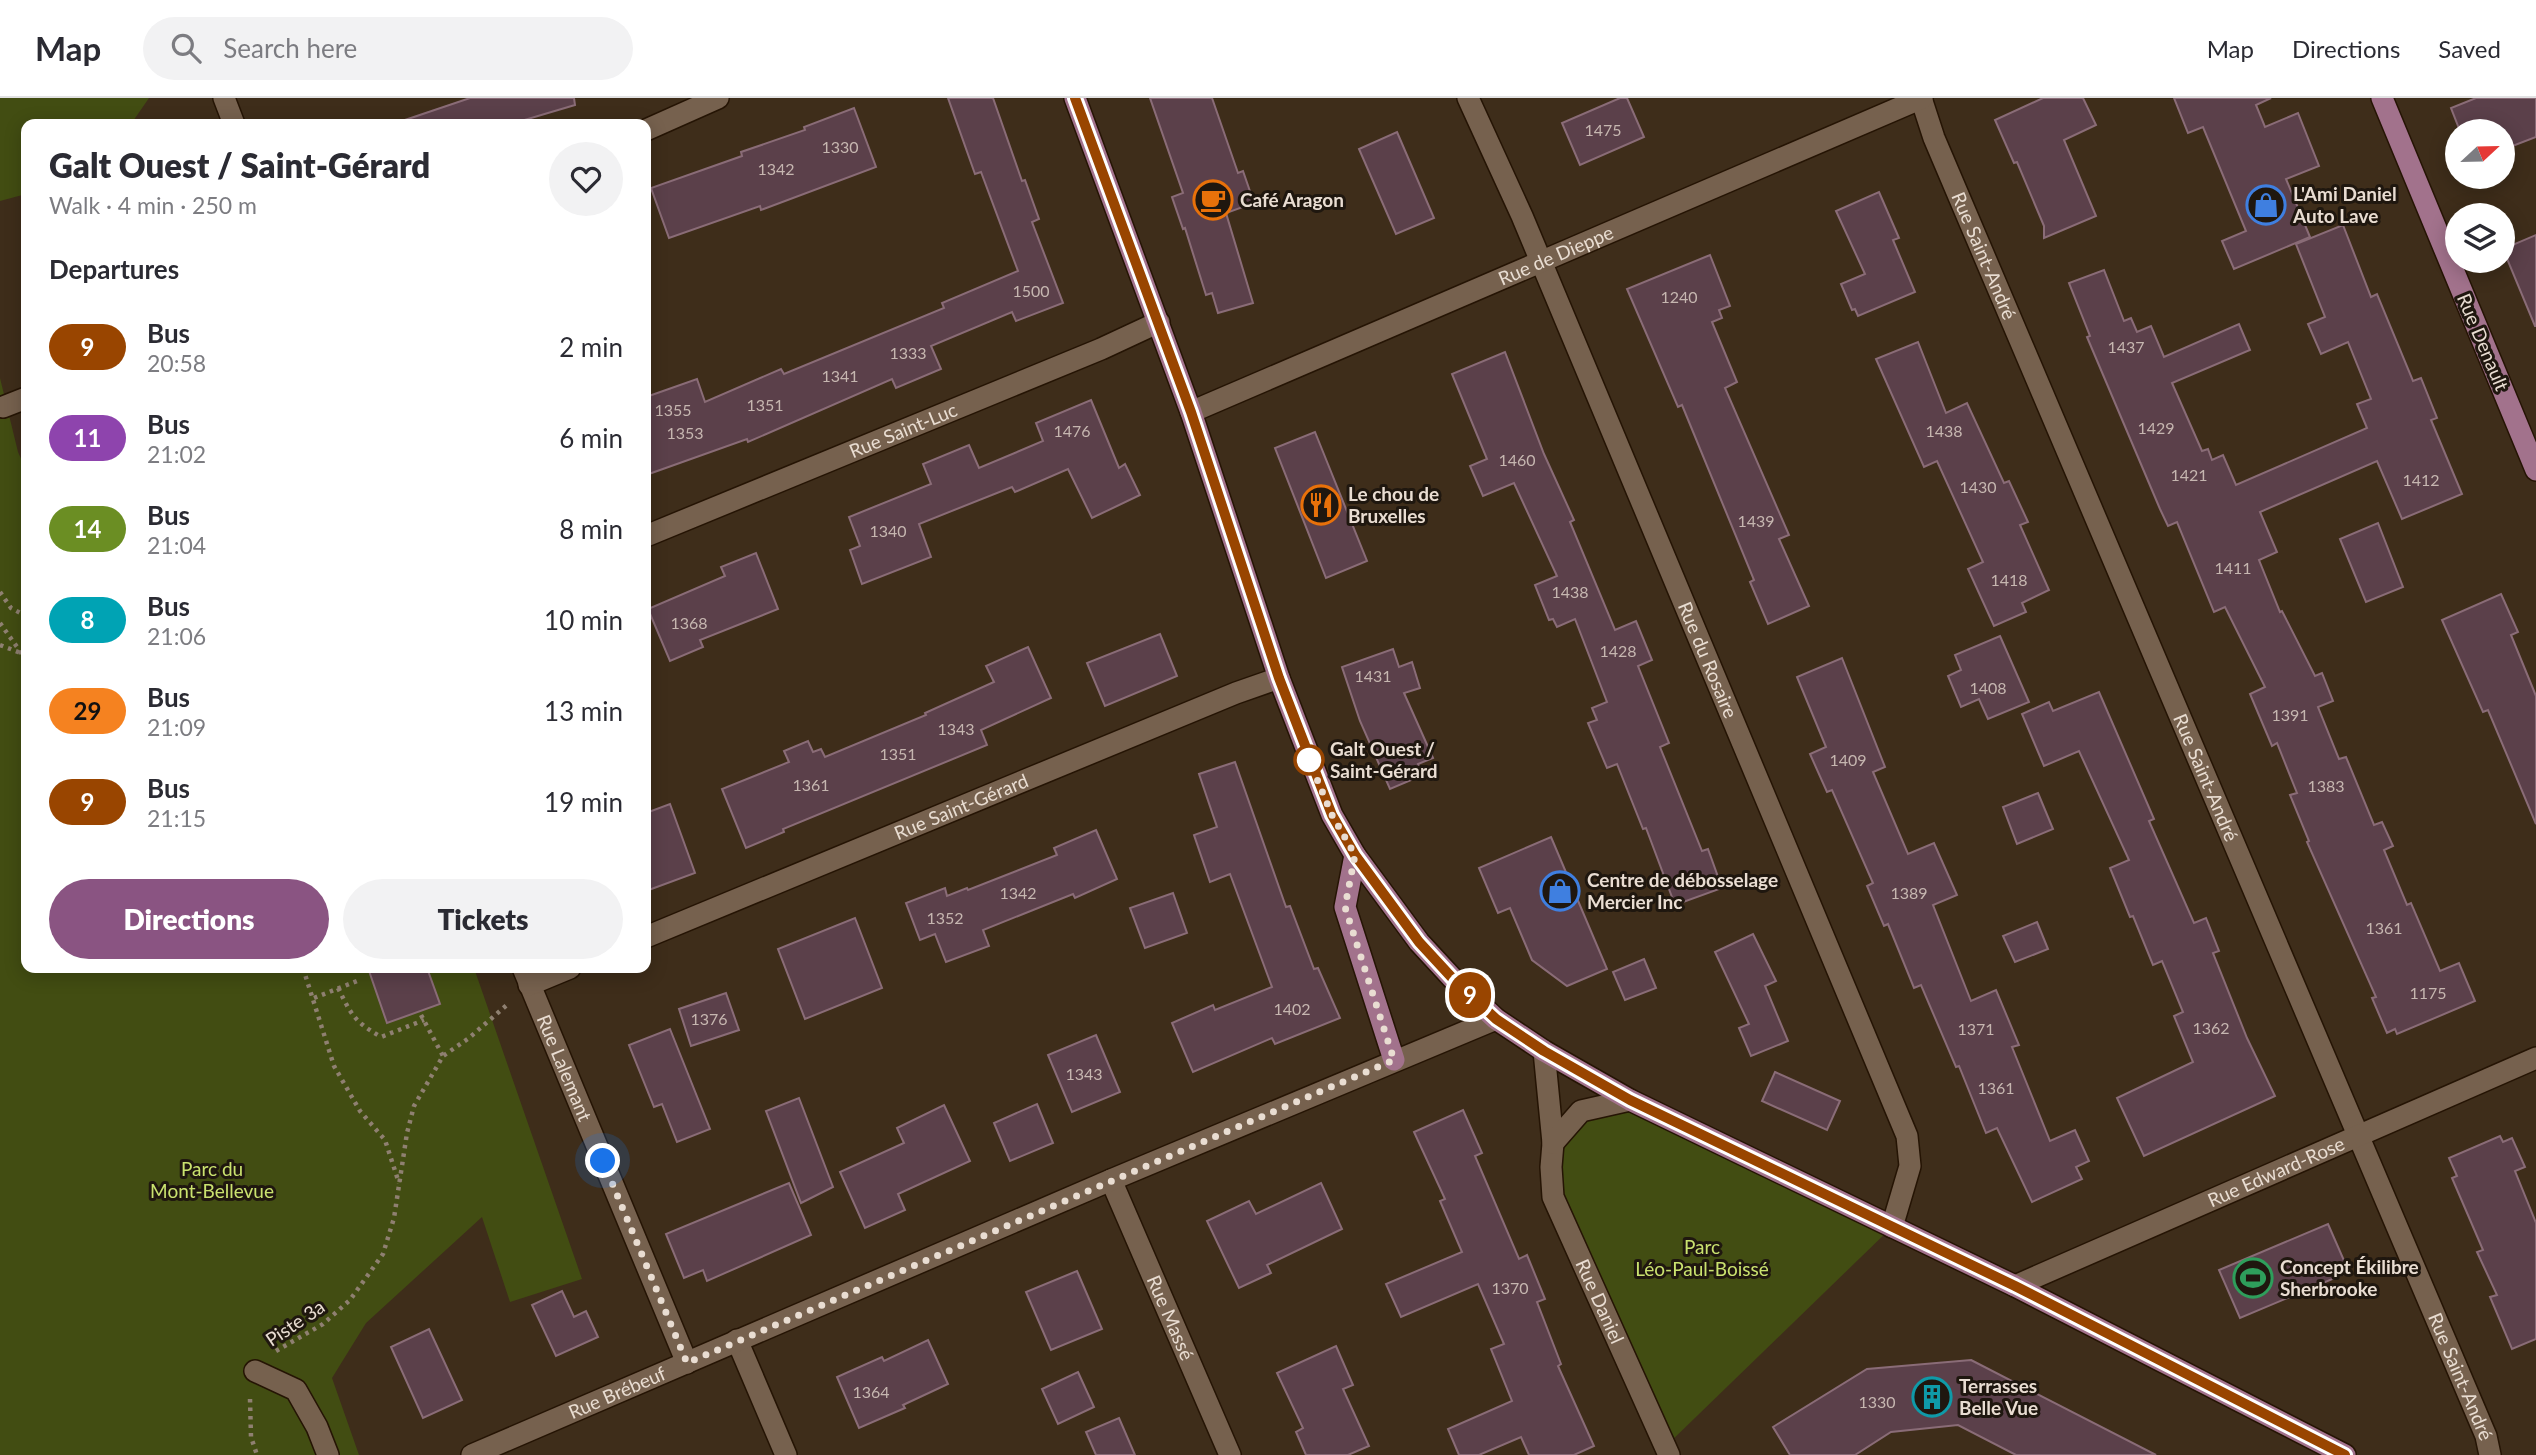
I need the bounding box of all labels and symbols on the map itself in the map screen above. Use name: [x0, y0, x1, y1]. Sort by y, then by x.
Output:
north arrow: [2445, 119, 2515, 189]
house number: 1475: [1584, 120, 1622, 139]
house number: 1330: [821, 137, 859, 156]
house number: 1342: [757, 159, 795, 178]
cafe icon: Café Aragon: [1192, 179, 1234, 221]
place label: L'Ami Daniel Auto Lave: [2292, 182, 2397, 227]
shop icon: L'Ami Daniel Auto Lave: [2245, 184, 2287, 226]
place label: Café Aragon: [1240, 188, 1344, 211]
street label: Rue Saint-André: [1947, 188, 2022, 323]
street label: Rue de Dieppe: [1495, 220, 1617, 290]
house number: 1500: [1012, 281, 1050, 300]
house number: 1240: [1660, 287, 1698, 306]
street label: Rue Denault: [2453, 290, 2514, 394]
house number: 1437: [2107, 337, 2145, 356]
house number: 1333: [889, 343, 927, 362]
house number: 1341: [821, 366, 859, 385]
house number: 1351: [746, 395, 784, 414]
street label: Rue Saint-Luc: [846, 397, 960, 462]
house number: 1355: [654, 400, 692, 419]
house number: 1429: [2137, 418, 2175, 437]
house number: 1476: [1053, 421, 1091, 440]
house number: 1438: [1925, 421, 1963, 440]
house number: 1353: [666, 423, 704, 442]
house number: 1460: [1498, 450, 1536, 469]
house number: 1421: [2170, 465, 2208, 484]
house number: 1412: [2402, 470, 2440, 489]
house number: 1430: [1959, 477, 1997, 496]
place label: Le chou de Bruxelles: [1348, 482, 1439, 527]
restaurant icon: Le chou de Bruxelles: [1300, 484, 1342, 526]
house number: 1439: [1737, 511, 1775, 530]
house number: 1340: [869, 521, 907, 540]
house number: 1411: [2214, 558, 2252, 577]
house number: 1418: [1990, 570, 2028, 589]
house number: 1438: [1551, 582, 1589, 601]
street label: Rue du Rosaire: [1674, 598, 1743, 721]
house number: 1368: [670, 613, 708, 632]
house number: 1428: [1599, 641, 1637, 660]
house number: 1431: [1354, 666, 1392, 685]
house number: 1408: [1969, 678, 2007, 697]
house number: 1391: [2271, 705, 2309, 724]
street label: Rue Saint-André: [2169, 710, 2244, 845]
house number: 1343: [937, 719, 975, 738]
place label: Galt Ouest / Saint-Gérard: [1330, 737, 1438, 782]
house number: 1351: [879, 744, 917, 763]
marker: Galt Ouest / Saint-Gérard: [1294, 745, 1324, 775]
house number: 1409: [1829, 750, 1867, 769]
street label: Rue Saint-Gérard: [891, 768, 1031, 844]
house number: 1361: [792, 775, 830, 794]
house number: 1383: [2307, 776, 2345, 795]
place label: Centre de débosselage Mercier Inc: [1587, 868, 1778, 913]
shop icon: Centre de débosselage Mercier Inc: [1539, 870, 1581, 912]
house number: 1342: [999, 883, 1037, 902]
house number: 1389: [1890, 883, 1928, 902]
house number: 1352: [926, 908, 964, 927]
house number: 1361: [2365, 918, 2403, 937]
line badge: 9: [1447, 972, 1493, 1018]
house number: 1175: [2409, 983, 2447, 1002]
house number: 1402: [1273, 999, 1311, 1018]
house number: 1376: [690, 1009, 728, 1028]
street label: Rue Lalemant: [533, 1011, 597, 1124]
house number: 1362: [2192, 1018, 2230, 1037]
house number: 1371: [1957, 1019, 1995, 1038]
house number: 1343: [1065, 1064, 1103, 1083]
house number: 1361: [1977, 1078, 2015, 1097]
street label: Rue Edward-Rose: [2204, 1131, 2348, 1211]
your location: [585, 1143, 620, 1178]
park label: Parc du Mont-Bellevue: [150, 1157, 274, 1202]
park label: Parc Léo-Paul-Boissé: [1635, 1235, 1769, 1280]
street label: Rue Daniel: [1571, 1255, 1629, 1347]
place label: Concept Ékilibre Sherbrooke: [2280, 1255, 2419, 1300]
sports icon: Concept Ékilibre Sherbrooke: [2232, 1257, 2274, 1299]
street label: Rue Massé: [1143, 1271, 1200, 1363]
house number: 1370: [1491, 1278, 1529, 1297]
street label: Piste 3a: [261, 1295, 329, 1351]
street label: Rue Saint-André: [2424, 1309, 2498, 1444]
street label: Rue Brébeuf: [565, 1361, 669, 1423]
place label: Terrasses Belle Vue: [1959, 1374, 2038, 1419]
building icon: Terrasses Belle Vue: [1911, 1376, 1953, 1418]
house number: 1364: [852, 1382, 890, 1401]
house number: 1330: [1858, 1392, 1896, 1411]

